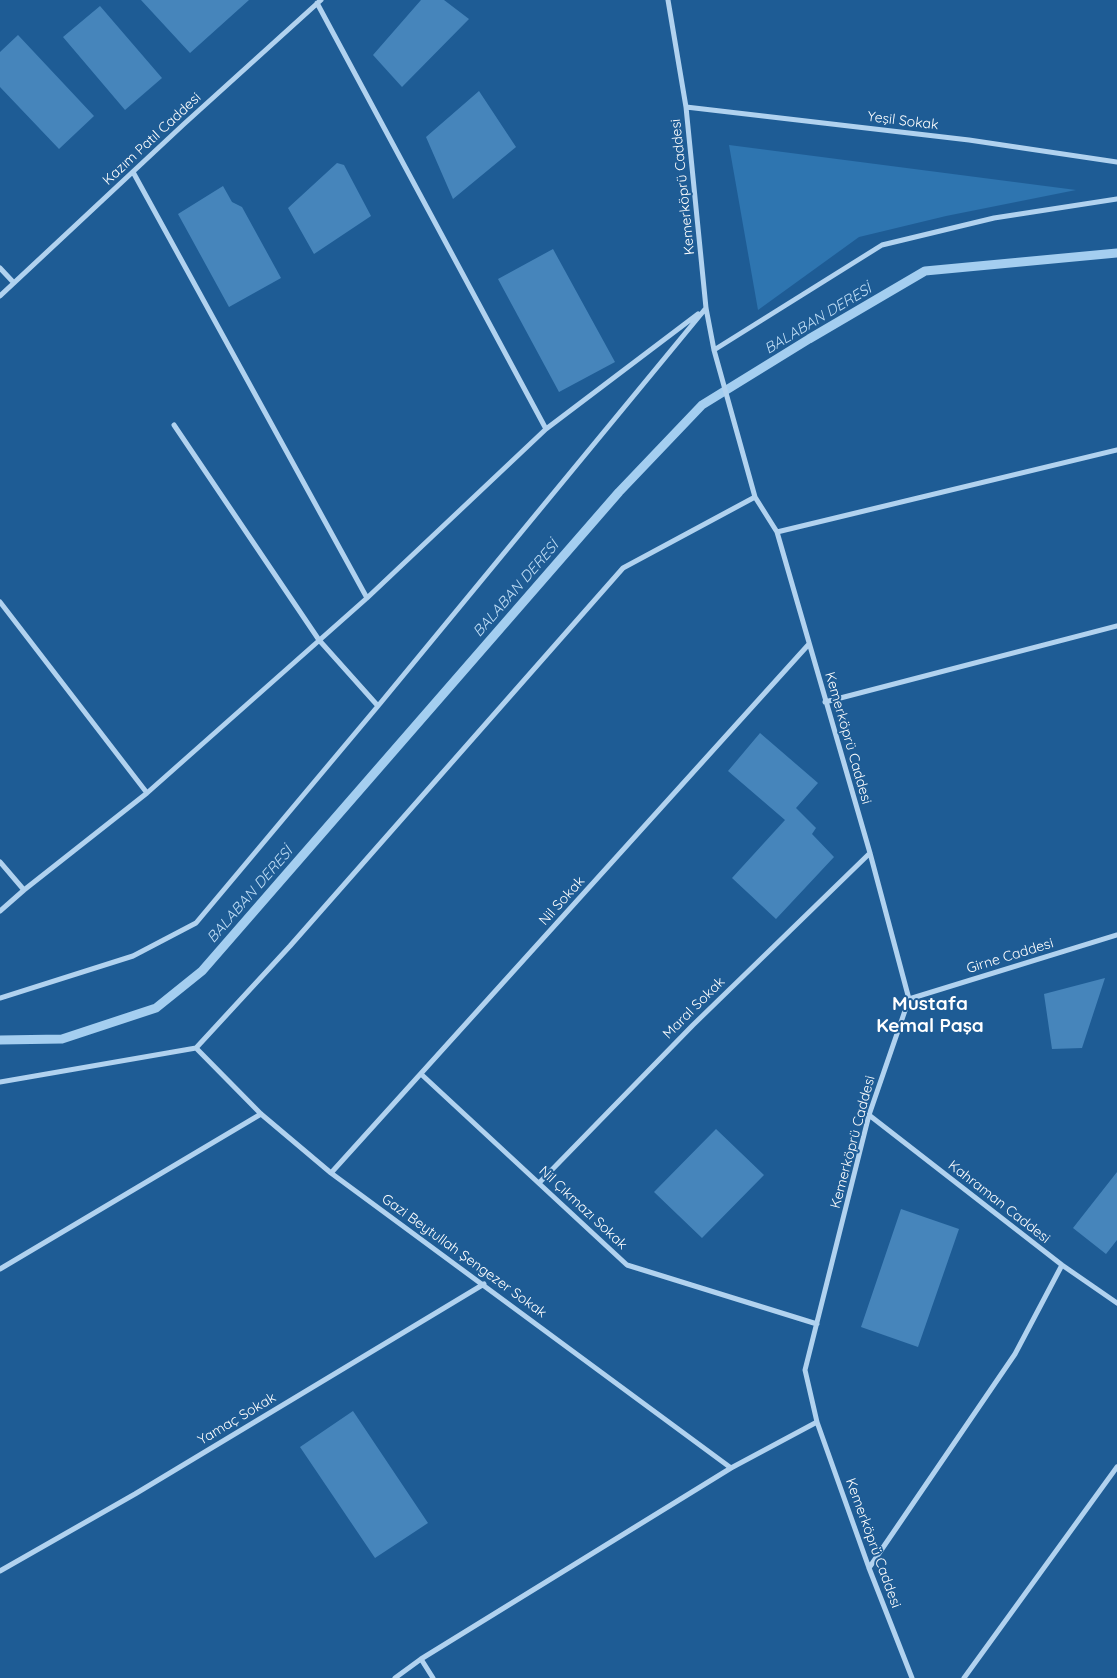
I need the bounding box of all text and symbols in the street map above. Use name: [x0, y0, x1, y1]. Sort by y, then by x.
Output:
street label: Kazım Patıl Caddesi: [100, 89, 204, 189]
street label: Yeşil Sokak: [866, 108, 940, 134]
street label: Kemerköprü Caddesi: [667, 118, 699, 256]
water label: BALABAN DERESİ: [761, 280, 875, 358]
water label: BALABAN DERESİ: [469, 537, 563, 641]
street label: Kemerköprü Caddesi: [821, 670, 875, 806]
water label: BALABAN DERESİ: [203, 843, 297, 947]
street label: Nil Sokak: [536, 873, 588, 929]
street label: Girne Caddesi: [965, 935, 1055, 977]
street label: Maral Sokak: [660, 974, 728, 1042]
district label: Mustafa Kemal Paşa: [876, 993, 984, 1037]
street label: Kemerköprü Caddesi: [827, 1074, 879, 1210]
street label: Kahraman Caddesi: [945, 1157, 1053, 1247]
street label: Nil Çıkmazı Sokak: [535, 1163, 631, 1253]
street label: Gazi Beytullah Şengezer Sokak: [378, 1190, 550, 1322]
street label: Yamaç Sokak: [195, 1389, 279, 1449]
street label: Kemerköprü Caddesi: [842, 1476, 904, 1610]

